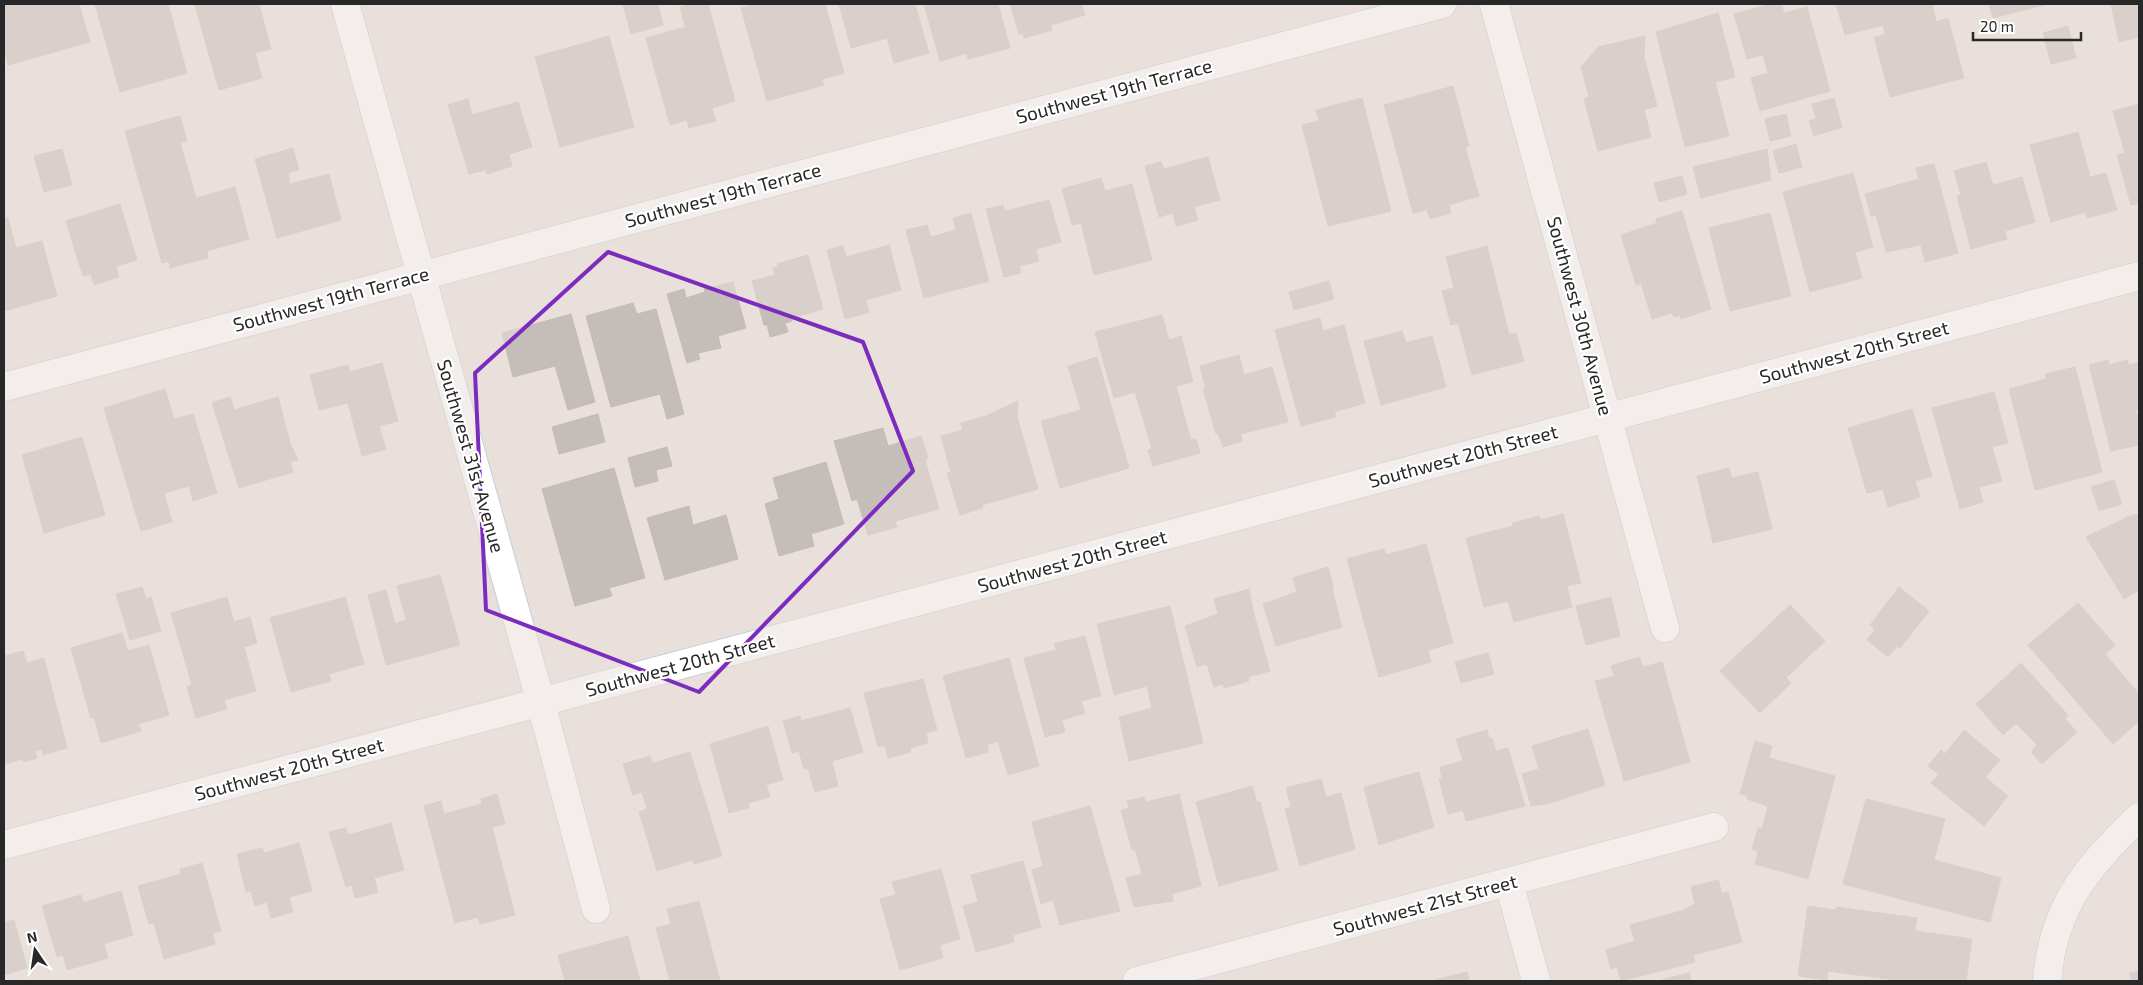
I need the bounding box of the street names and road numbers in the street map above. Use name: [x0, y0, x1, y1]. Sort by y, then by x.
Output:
street label: Southwest 19th Terrace: [1013, 53, 1214, 128]
street label: Southwest 19th Terrace: [622, 157, 823, 232]
street label: Southwest 30th Avenue: [1543, 214, 1618, 418]
street label: Southwest 19th Terrace: [230, 261, 431, 336]
street label: Southwest 20th Street: [1757, 315, 1951, 388]
street label: Southwest 31st Avenue: [433, 357, 510, 555]
street label: Southwest 20th Street: [1366, 419, 1560, 492]
street label: Southwest 20th Street: [975, 524, 1169, 597]
street label: Southwest 20th Street: [583, 628, 777, 701]
street label: Southwest 20th Street: [192, 732, 386, 805]
street label: Southwest 21st Street: [1330, 869, 1519, 940]

